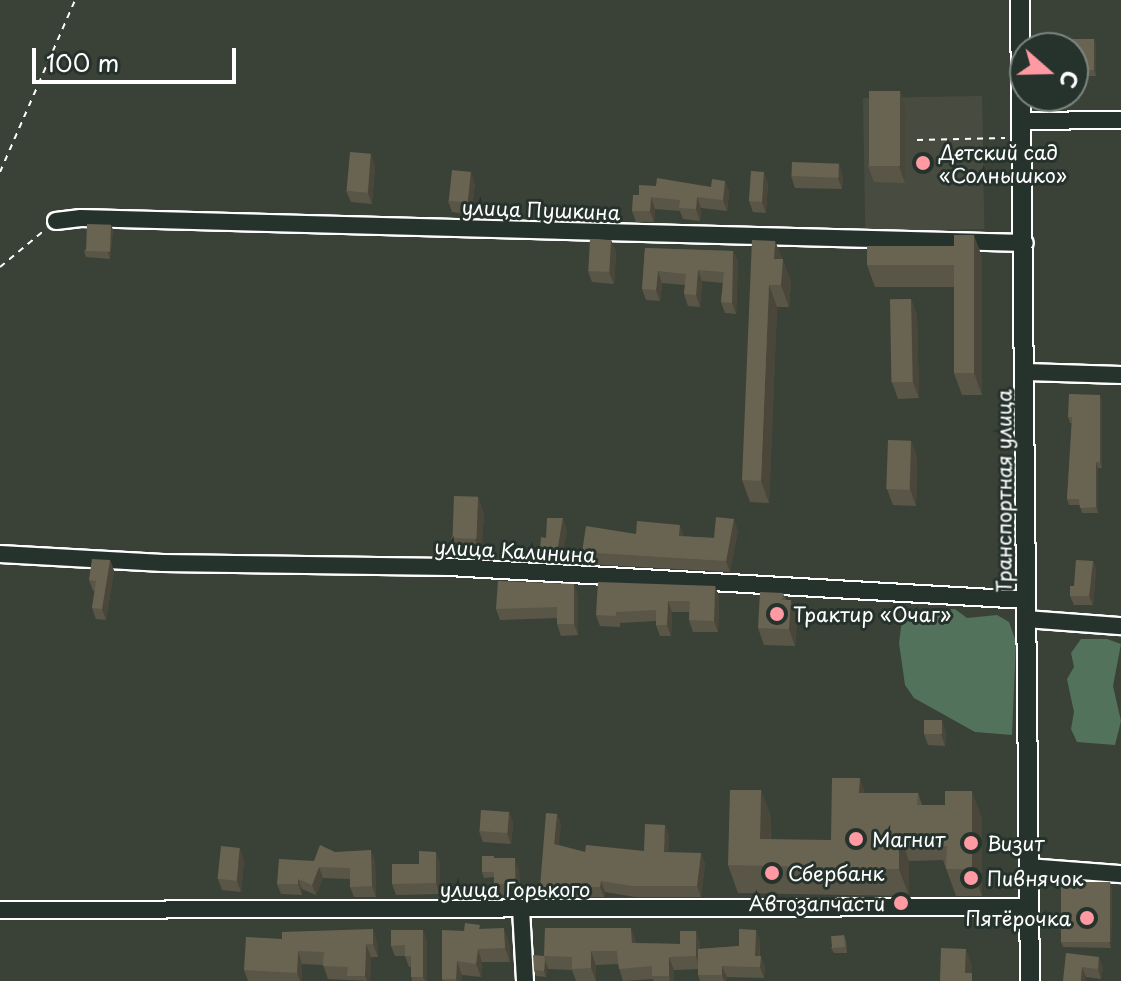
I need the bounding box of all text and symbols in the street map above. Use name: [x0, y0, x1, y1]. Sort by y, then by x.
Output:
scale bar: [36, 32, 240, 82]
north arrow: [1009, 32, 1089, 112]
text: 100 m: [46, 44, 119, 80]
text: С: [1052, 66, 1088, 93]
place label: Детский сад «Солнышко»: [939, 140, 1067, 187]
marker: Детский сад «Солнышко»: [914, 154, 932, 172]
street label: улица Пушкина: [461, 195, 621, 225]
street label: Транспортная улица: [992, 389, 1016, 593]
street label: улица Калинина: [434, 535, 596, 567]
place label: Трактир «Очаг»: [793, 602, 950, 626]
marker: Трактир «Очаг»: [768, 605, 786, 623]
place label: Магнит: [872, 827, 945, 851]
marker: Магнит: [847, 830, 865, 848]
place label: Визит: [987, 831, 1044, 855]
marker: Визит: [962, 834, 980, 852]
place label: Сбербанк: [788, 861, 884, 885]
marker: Сбербанк: [763, 864, 781, 882]
place label: Пивнячок: [987, 866, 1083, 890]
marker: Пивнячок: [962, 869, 980, 887]
street label: улица Горького: [439, 877, 591, 901]
place label: Автозапчасти: [749, 891, 885, 915]
marker: Автозапчасти: [892, 894, 910, 912]
place label: Пятёрочка: [965, 906, 1071, 930]
marker: Пятёрочка: [1078, 909, 1096, 927]

